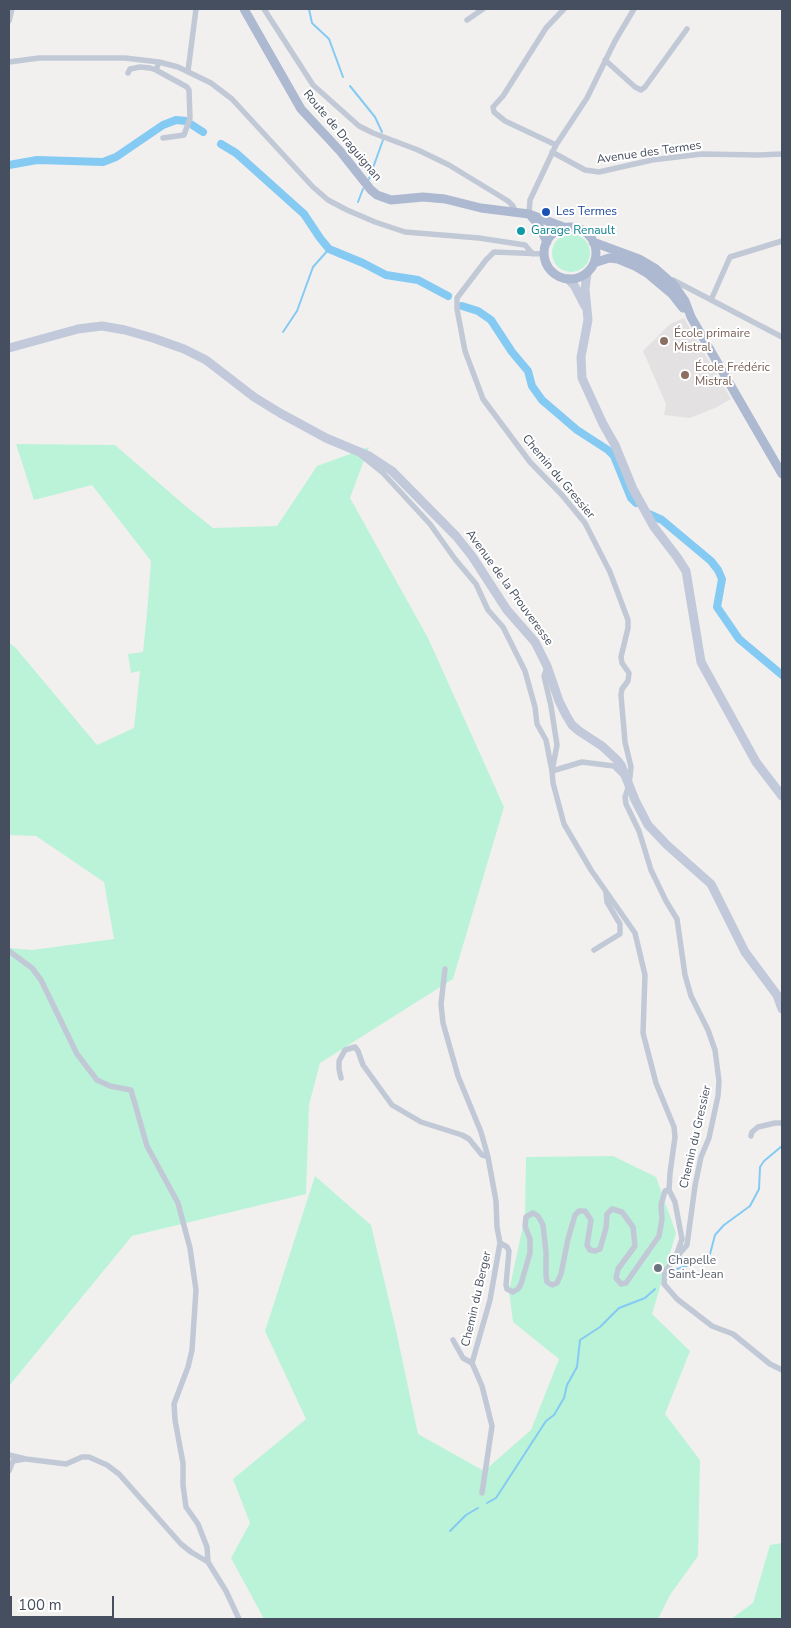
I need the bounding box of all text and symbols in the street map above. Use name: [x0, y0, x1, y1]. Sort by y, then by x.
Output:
street label: Route de Draguignan: [300, 88, 384, 184]
street label: Avenue des Termes: [596, 139, 702, 167]
place label: Les Termes: [556, 205, 617, 219]
marker: Les Termes: [540, 206, 552, 218]
place label: Garage Renault: [531, 224, 615, 238]
marker: Garage Renault: [515, 225, 527, 237]
place label: École primaire Mistral: [674, 327, 750, 355]
marker: École primaire Mistral: [658, 335, 670, 347]
place label: École Frédéric Mistral: [695, 361, 770, 389]
marker: École Frédéric Mistral: [679, 369, 691, 381]
street label: Chemin du Gressier: [519, 432, 597, 522]
street label: Avenue de la Prouveresse: [462, 527, 556, 649]
street label: Chemin du Gressier: [677, 1084, 715, 1190]
street label: Chemin du Berger: [459, 1250, 495, 1348]
place label: Chapelle Saint-Jean: [668, 1254, 724, 1282]
marker: Chapelle Saint-Jean: [652, 1262, 664, 1274]
scale bar: [12, 1586, 116, 1618]
text: 100 m: [18, 1595, 62, 1615]

